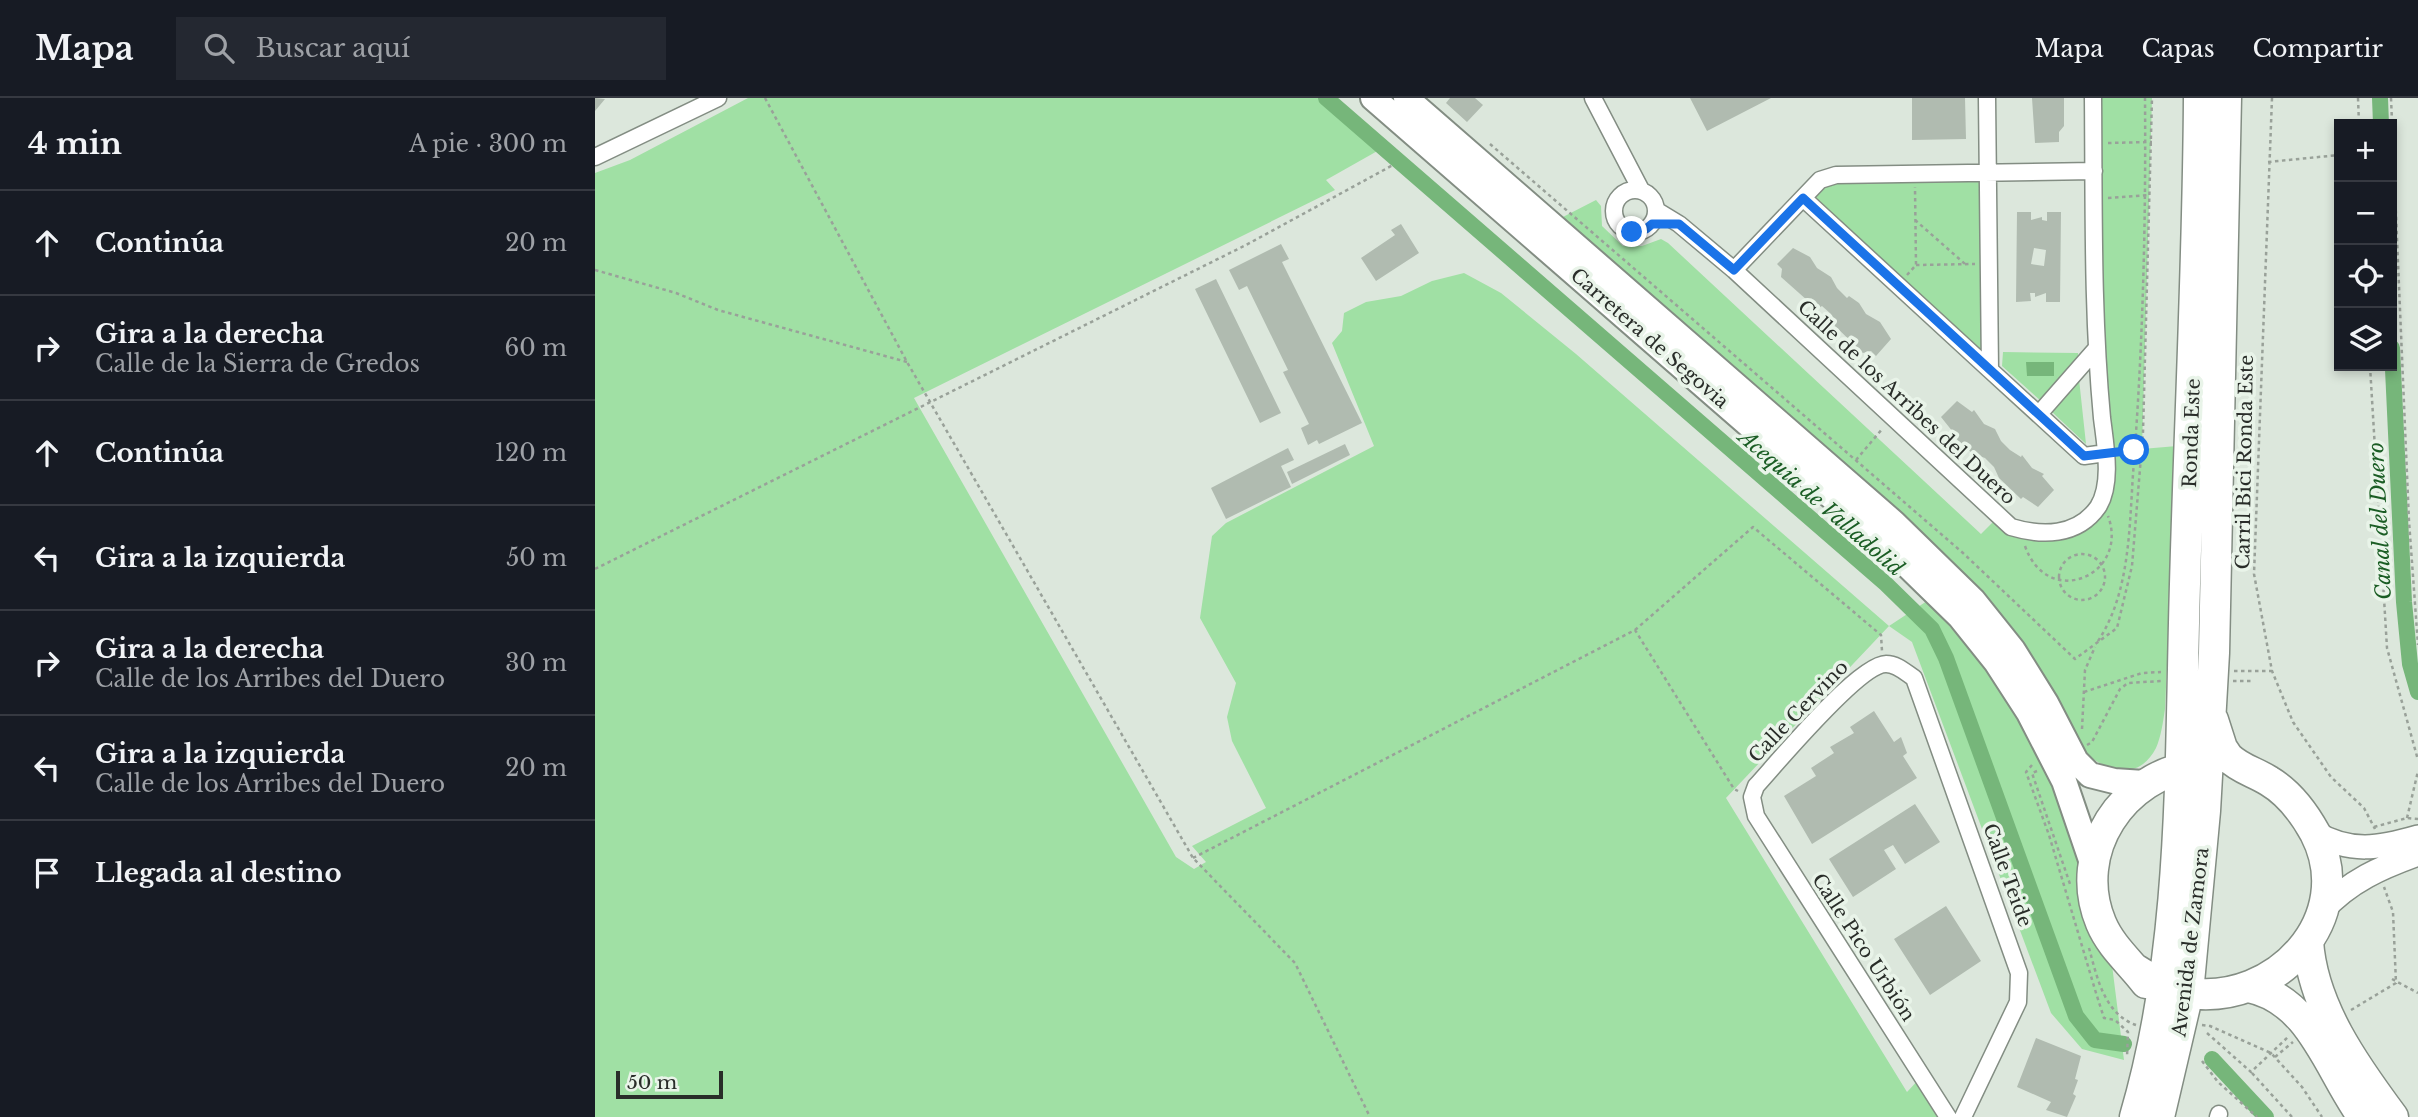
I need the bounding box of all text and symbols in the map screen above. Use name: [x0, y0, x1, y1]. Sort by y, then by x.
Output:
search box: [176, 17, 666, 80]
text: Mapa: [35, 28, 134, 69]
icon: search: [200, 29, 238, 67]
text: Buscar aquí: [256, 32, 410, 64]
text: Mapa: [2034, 34, 2104, 63]
text: Capas: [2142, 34, 2215, 63]
text: Compartir: [2253, 34, 2383, 63]
map controls: [2334, 119, 2397, 371]
button: +: [2334, 119, 2397, 182]
text: 4 min: [28, 125, 122, 162]
text: A pie · 300 m: [409, 130, 567, 158]
button: −: [2334, 182, 2397, 245]
route end: [1616, 216, 1647, 247]
icon: ahead: [28, 224, 66, 262]
text: Continúa: [95, 227, 224, 259]
text: 20 m: [505, 229, 567, 257]
button: locate: [2334, 245, 2397, 308]
street label: Carretera de Segovia: [1566, 264, 1734, 414]
street label: Calle de los Arribes del Duero: [1793, 295, 2020, 509]
button: layers: [2334, 308, 2397, 371]
text: Gira a la derecha: [95, 318, 324, 350]
icon: right: [28, 329, 66, 367]
text: 60 m: [505, 334, 567, 362]
text: Calle de la Sierra de Gredos: [95, 350, 420, 378]
street label: Carril Bici Ronda Este: [2231, 355, 2258, 569]
street label: Ronda Este: [2178, 378, 2205, 488]
water label: Acequia de Valladolid: [1731, 422, 1909, 582]
icon: ahead: [28, 434, 66, 472]
route start: [2118, 434, 2149, 465]
text: Continúa: [95, 437, 224, 469]
text: 120 m: [495, 439, 567, 467]
water label: Canal del Duero: [2363, 442, 2397, 600]
icon: left: [28, 539, 66, 577]
text: Gira a la izquierda: [95, 542, 345, 574]
text: 50 m: [506, 544, 567, 572]
text: Gira a la derecha: [95, 633, 324, 665]
icon: right: [28, 644, 66, 682]
text: 30 m: [505, 649, 567, 677]
street label: Calle Cervino: [1744, 655, 1853, 767]
text: Calle de los Arribes del Duero: [95, 665, 445, 693]
text: Gira a la izquierda: [95, 738, 345, 770]
icon: left: [28, 749, 66, 787]
text: 20 m: [505, 754, 567, 782]
text: Calle de los Arribes del Duero: [95, 770, 445, 798]
street label: Calle Teide: [1978, 820, 2037, 930]
street label: Avenida de Zamora: [2167, 846, 2214, 1039]
icon: arrive: [28, 854, 66, 892]
text: Llegada al destino: [95, 857, 342, 889]
street label: Calle Pico Urbión: [1807, 869, 1920, 1025]
scale bar: [616, 1068, 723, 1100]
text: 50 m: [627, 1071, 677, 1094]

